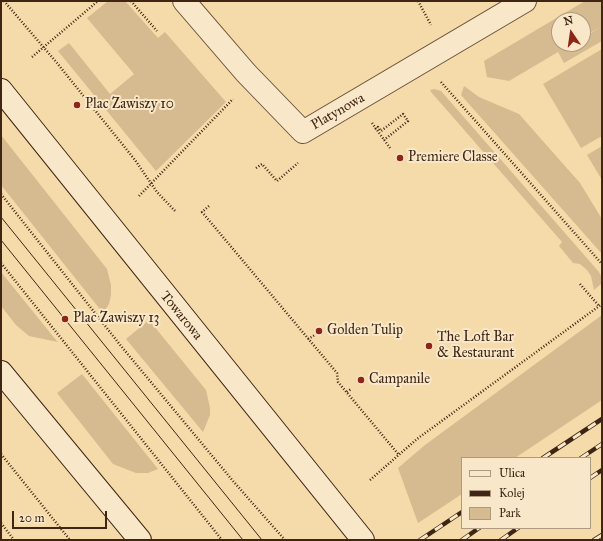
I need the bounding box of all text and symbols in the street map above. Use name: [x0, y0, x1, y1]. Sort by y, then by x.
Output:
north arrow: [551, 12, 591, 52]
text: N: [562, 13, 574, 28]
street label: Platynowa: [308, 90, 368, 134]
place label: Plac Zawiszy 10: [85, 97, 174, 113]
marker: Plac Zawiszy 10: [72, 100, 82, 110]
place label: Premiere Classe: [408, 150, 498, 166]
marker: Premiere Classe: [395, 153, 405, 163]
street label: Towarowa: [156, 288, 206, 344]
place label: Plac Zawiszy 13: [73, 311, 159, 327]
marker: Plac Zawiszy 13: [60, 314, 70, 324]
place label: Golden Tulip: [327, 323, 403, 339]
marker: Golden Tulip: [314, 326, 324, 336]
place label: The Loft Bar & Restaurant: [437, 330, 515, 362]
marker: The Loft Bar & Restaurant: [424, 341, 434, 351]
place label: Campanile: [369, 372, 430, 388]
marker: Campanile: [356, 375, 366, 385]
legend: [461, 457, 591, 529]
text: Ulica: [499, 466, 525, 480]
text: Kolej: [499, 486, 525, 500]
scale bar: [14, 503, 109, 529]
text: Park: [499, 506, 521, 520]
text: 20 m: [19, 511, 45, 525]

